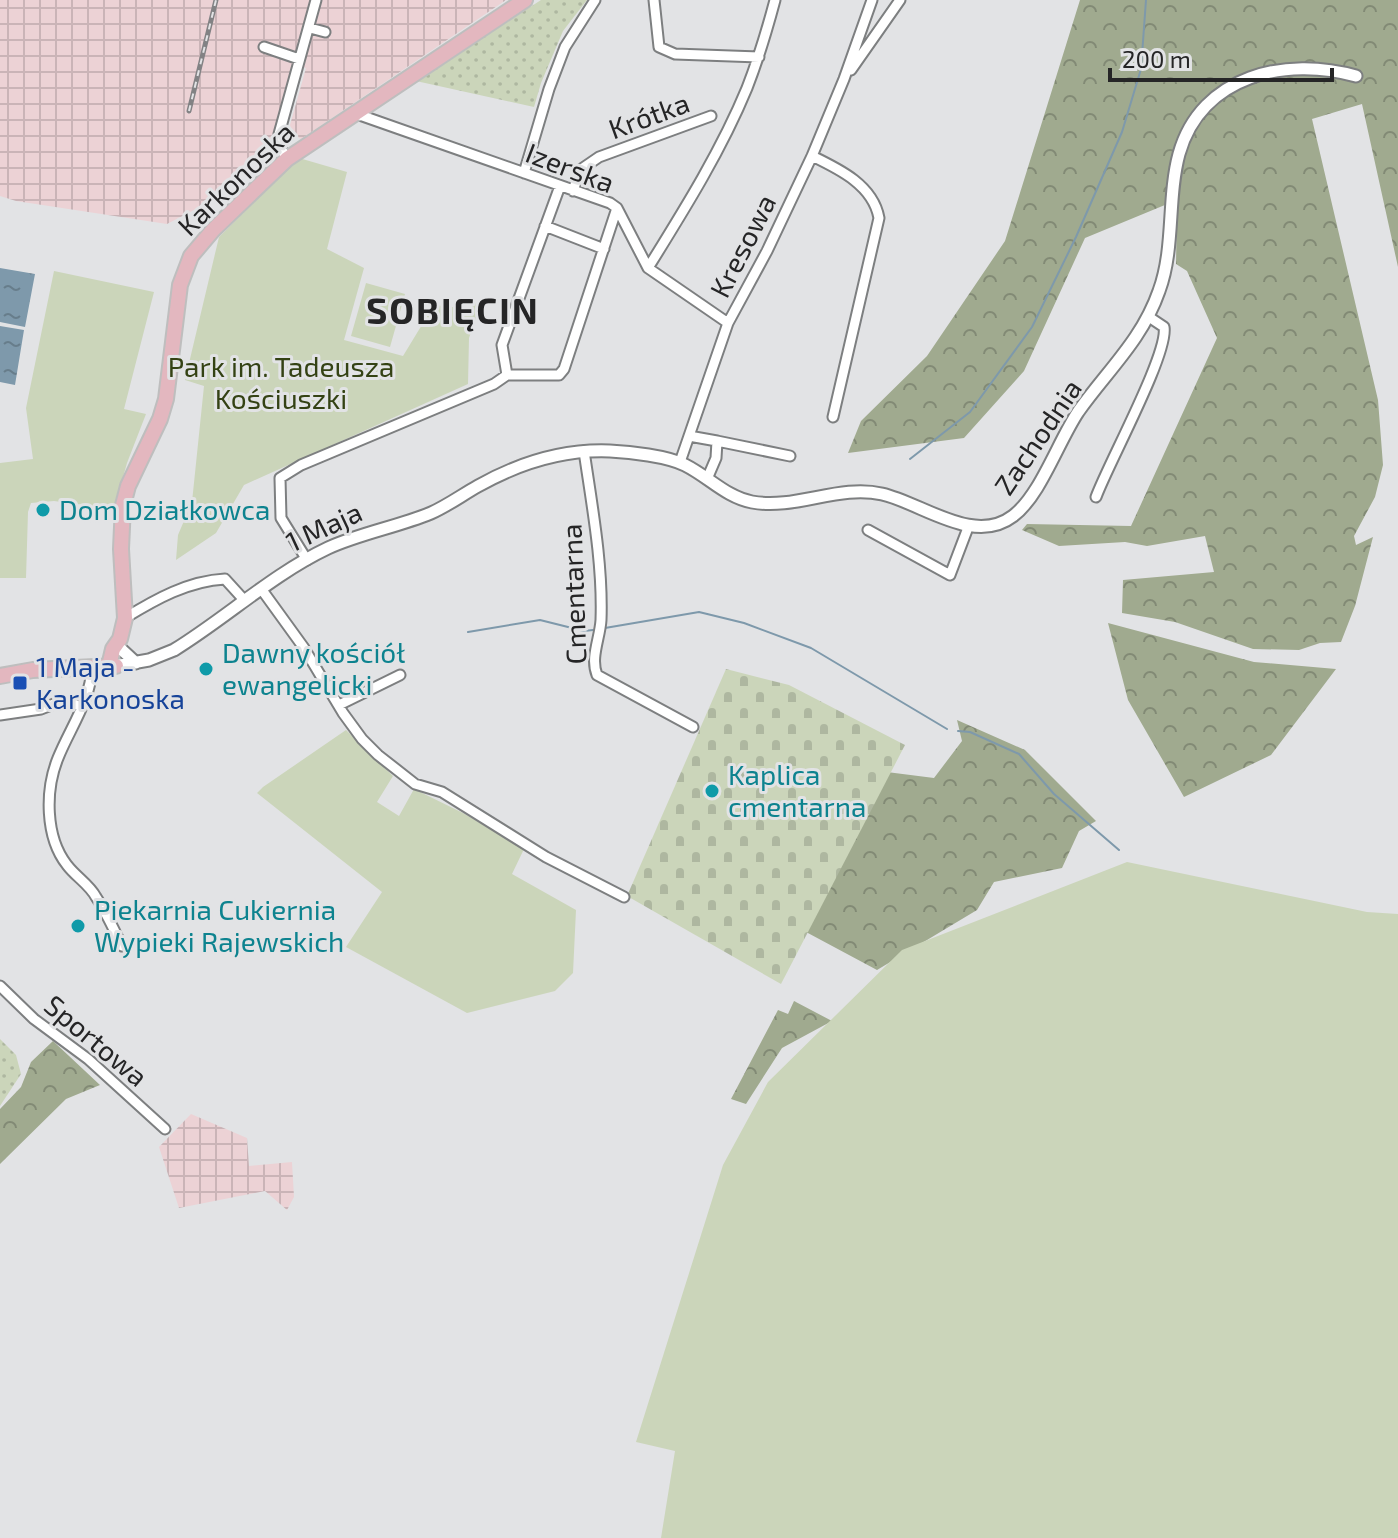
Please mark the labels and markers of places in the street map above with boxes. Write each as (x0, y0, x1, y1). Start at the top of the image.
place label: Dom Działkowca (59, 492, 270, 526)
marker: Dom Działkowca (34, 501, 52, 519)
place label: Dawny kościół ewangelicki (222, 635, 405, 701)
place label: 1 Maja - Karkonoska (36, 649, 185, 715)
marker: Dawny kościół ewangelicki (197, 660, 215, 678)
marker: 1 Maja - Karkonoska (11, 674, 29, 692)
place label: Kaplica cmentarna (728, 757, 866, 823)
marker: Kaplica cmentarna (703, 782, 721, 800)
place label: Piekarnia Cukiernia Wypieki Rajewskich (94, 892, 344, 958)
marker: Piekarnia Cukiernia Wypieki Rajewskich (69, 917, 87, 935)

